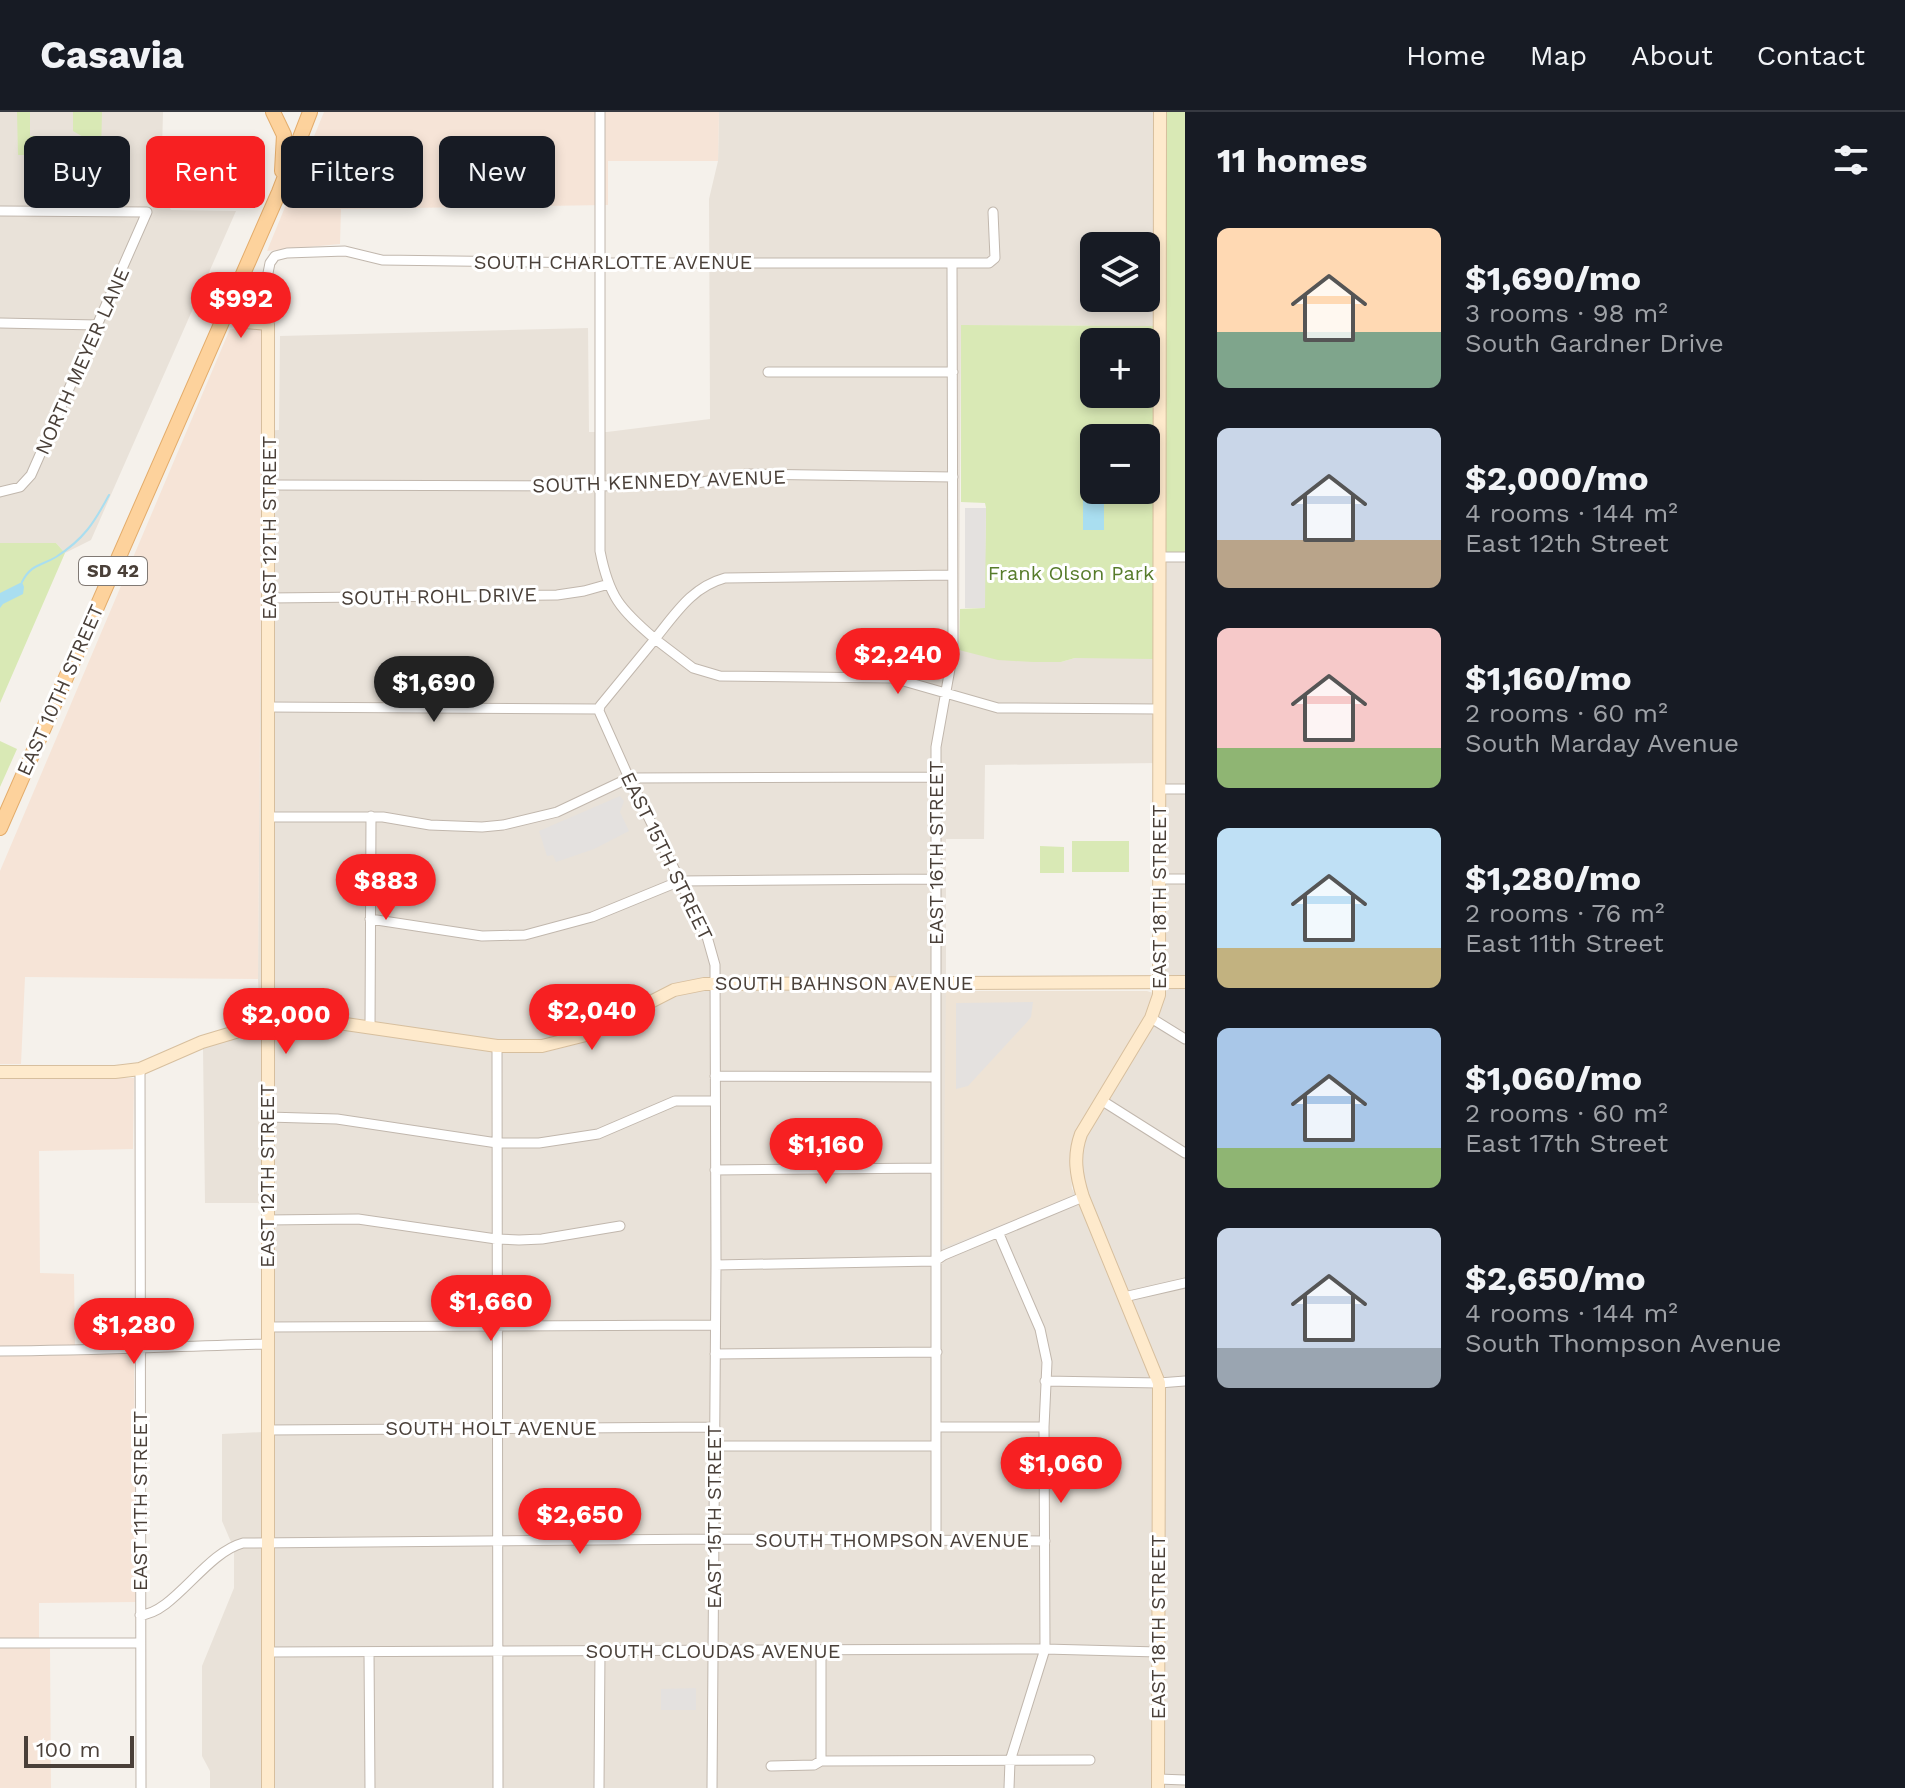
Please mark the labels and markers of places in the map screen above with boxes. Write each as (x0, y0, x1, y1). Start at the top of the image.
pin: $992 (194, 272, 288, 340)
pin: $2,240 (833, 628, 963, 696)
pin: $1,690 (369, 656, 499, 724)
pin: $883 (339, 854, 433, 922)
pin: $2,040 (527, 984, 657, 1052)
pin: $2,000 (221, 988, 351, 1056)
pin: $1,160 (761, 1118, 891, 1186)
pin: $1,660 (426, 1275, 556, 1343)
pin: $1,280 (69, 1298, 199, 1366)
pin: $1,060 (996, 1437, 1126, 1505)
pin: $2,650 (515, 1488, 645, 1556)

